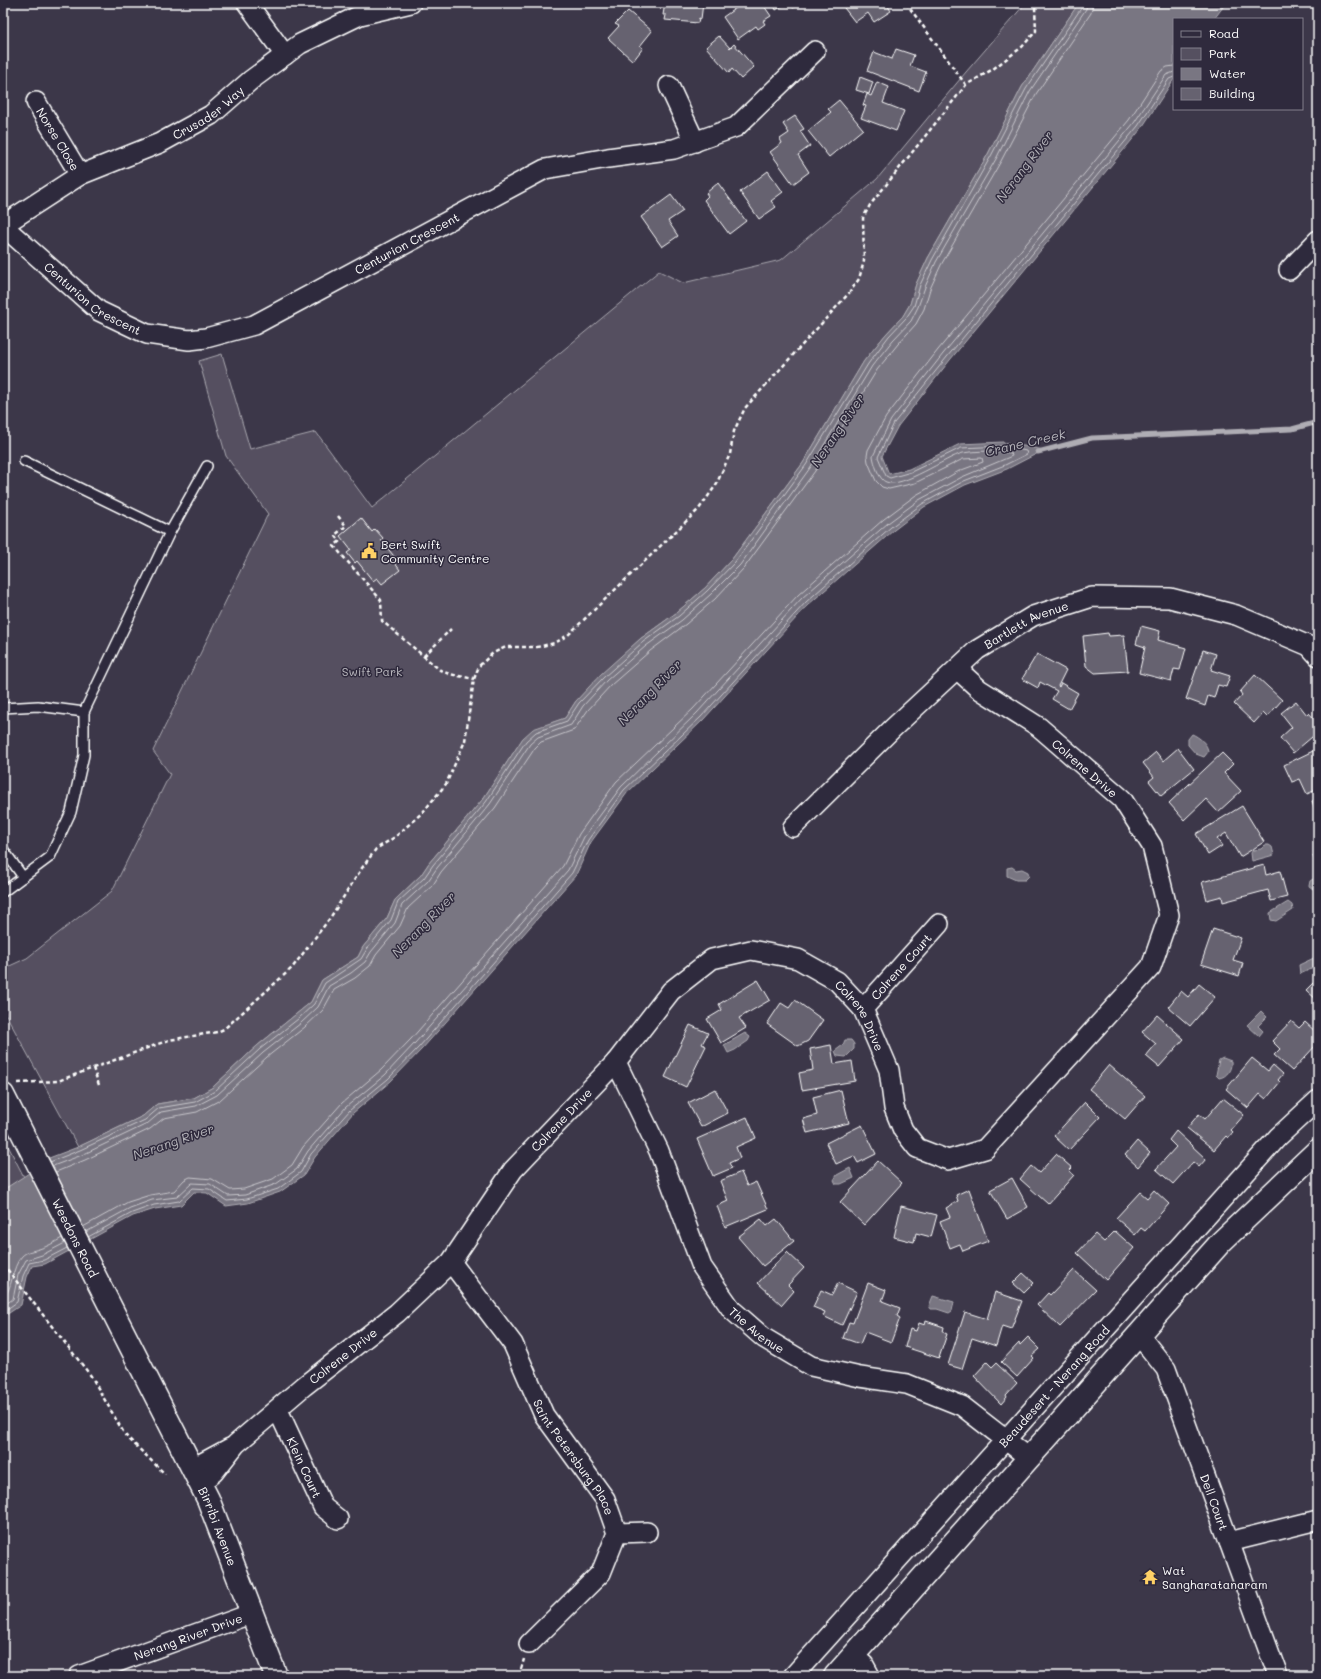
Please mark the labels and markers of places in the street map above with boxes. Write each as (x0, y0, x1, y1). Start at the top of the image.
place label: Bert Swift Community Centre (381, 536, 489, 566)
public building icon: Bert Swift Community Centre (360, 542, 378, 560)
place label: Wat Sangharatanaram (1162, 1562, 1268, 1592)
temple icon: Wat Sangharatanaram (1141, 1568, 1159, 1586)

